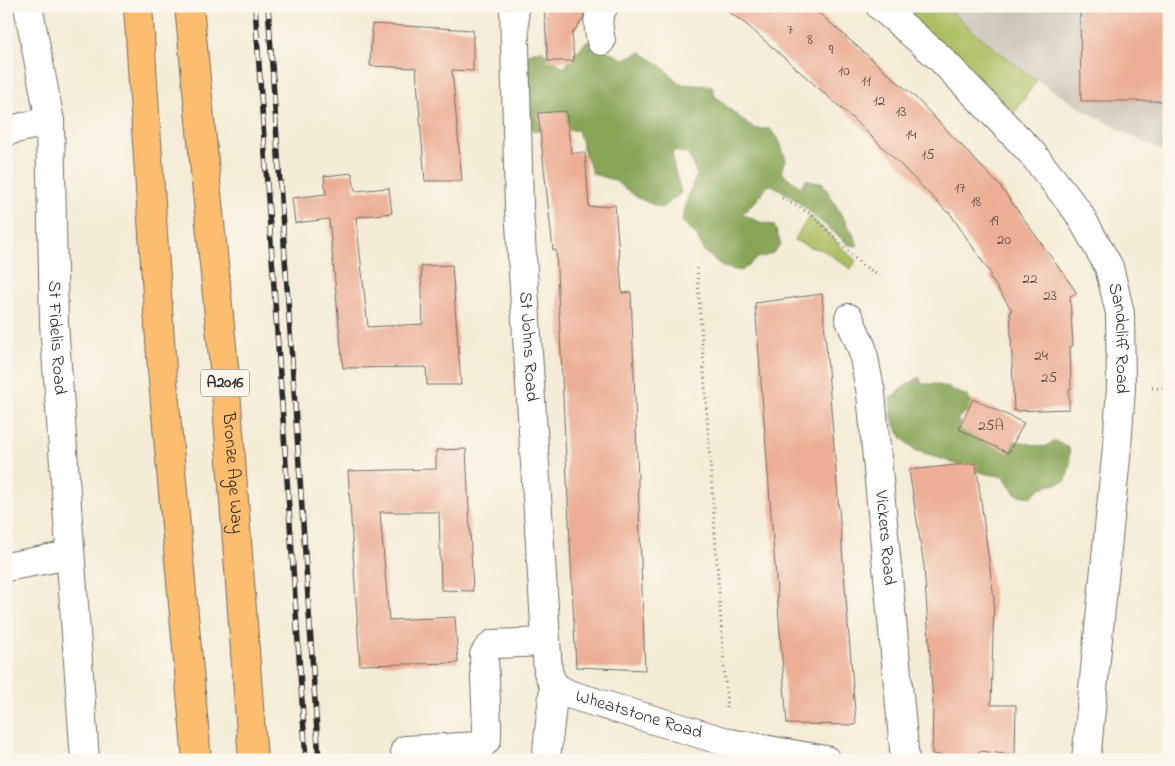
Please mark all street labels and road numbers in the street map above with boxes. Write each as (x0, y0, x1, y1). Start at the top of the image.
street label: St Fidelis Road (40, 280, 72, 396)
street label: Sandcliff Road (1100, 280, 1134, 395)
street label: St Johns Road (511, 291, 544, 402)
road number: A2016 (201, 369, 249, 396)
street label: Bronze Age Way (214, 410, 249, 535)
street label: Vickers Road (867, 488, 902, 586)
street label: Wheatstone Road (572, 684, 705, 747)

